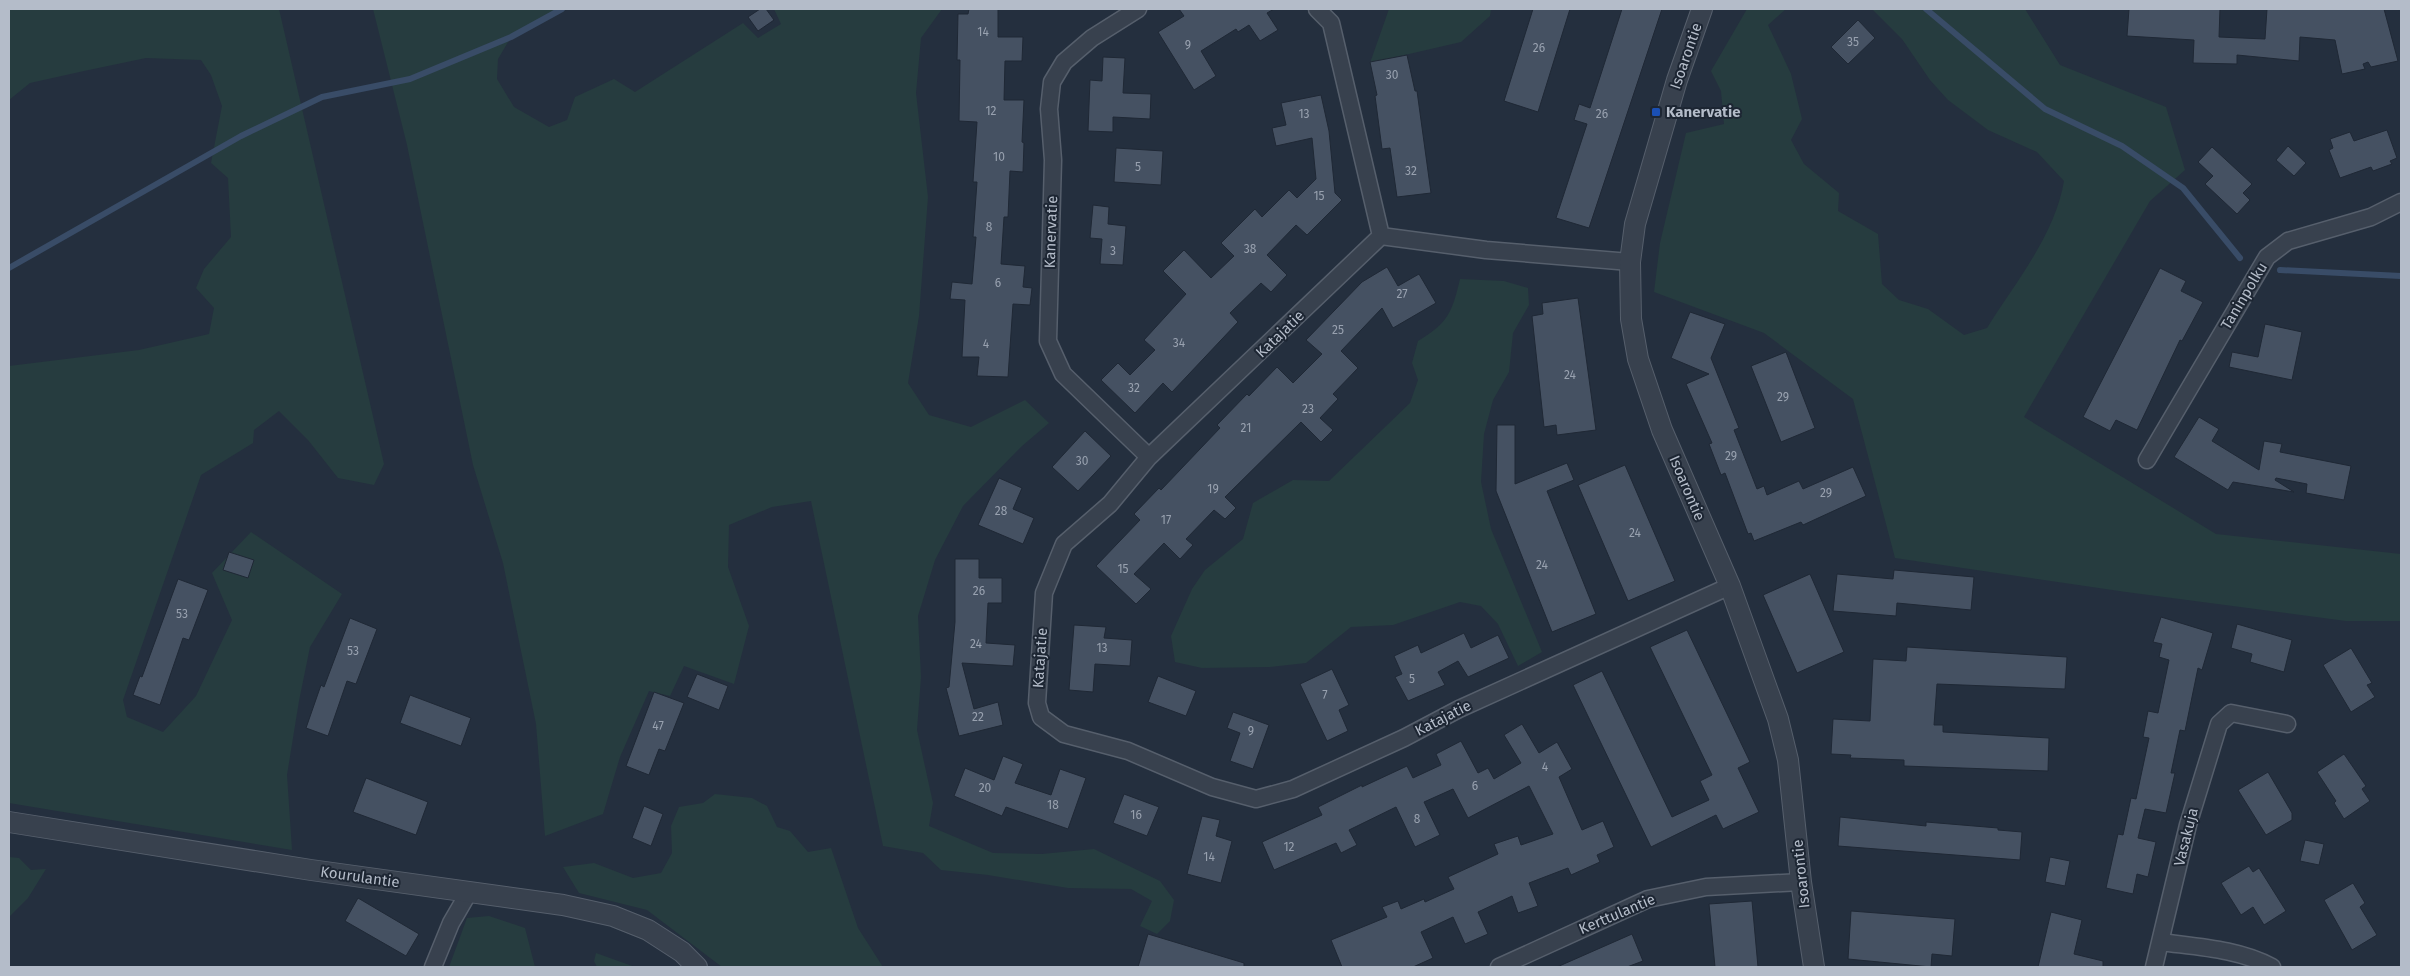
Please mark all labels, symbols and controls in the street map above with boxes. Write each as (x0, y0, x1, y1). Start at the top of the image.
street label: Isoarontie (1666, 20, 1706, 92)
house number: 14 (977, 25, 989, 39)
house number: 35 (1847, 35, 1859, 49)
house number: 9 (1185, 38, 1191, 52)
house number: 26 (1533, 41, 1545, 55)
house number: 30 (1386, 68, 1399, 82)
place label: Kanervatie (1666, 103, 1740, 121)
house number: 12 (985, 104, 997, 118)
marker: Kanervatie (1650, 106, 1662, 118)
house number: 13 (1298, 107, 1310, 121)
house number: 26 (1596, 107, 1608, 121)
house number: 10 (993, 150, 1005, 164)
house number: 5 (1135, 160, 1141, 174)
house number: 32 (1405, 164, 1417, 178)
house number: 15 (1313, 189, 1325, 203)
street label: Kanervatie (1041, 195, 1061, 269)
house number: 8 (986, 220, 993, 234)
house number: 38 (1244, 242, 1257, 256)
house number: 3 (1110, 244, 1116, 258)
street label: Taninpolku (2217, 259, 2271, 333)
house number: 6 (995, 276, 1001, 290)
house number: 27 (1396, 287, 1408, 301)
street label: Katajatie (1252, 307, 1308, 361)
house number: 25 (1332, 323, 1344, 337)
house number: 34 (1173, 336, 1186, 350)
house number: 4 (983, 337, 990, 351)
house number: 24 (1564, 368, 1577, 382)
house number: 32 (1128, 381, 1140, 395)
house number: 29 (1777, 390, 1789, 404)
house number: 23 (1302, 402, 1314, 416)
house number: 21 (1241, 421, 1251, 435)
house number: 29 (1725, 449, 1737, 463)
street label: Isoarontie (1665, 453, 1709, 523)
house number: 30 (1076, 454, 1089, 468)
house number: 19 (1207, 482, 1219, 496)
house number: 29 (1820, 486, 1832, 500)
house number: 28 (995, 504, 1008, 518)
house number: 17 (1161, 513, 1171, 527)
house number: 24 (1629, 526, 1642, 540)
house number: 24 (1536, 558, 1549, 572)
house number: 15 (1117, 562, 1129, 576)
house number: 26 (973, 584, 985, 598)
house number: 53 (176, 607, 188, 621)
street label: Katajatie (1029, 627, 1051, 689)
house number: 24 (970, 637, 983, 651)
house number: 13 (1096, 641, 1108, 655)
house number: 53 (347, 644, 359, 658)
house number: 5 (1409, 672, 1415, 686)
house number: 7 (1322, 688, 1328, 702)
street label: Katajatie (1412, 696, 1474, 740)
house number: 22 (972, 710, 984, 724)
house number: 47 (652, 719, 664, 733)
house number: 9 (1248, 724, 1254, 738)
house number: 4 (1542, 760, 1549, 774)
house number: 6 (1472, 779, 1478, 793)
house number: 20 (979, 781, 992, 795)
house number: 18 (1047, 798, 1059, 812)
street label: Vasakuja (2170, 806, 2202, 868)
house number: 16 (1130, 808, 1142, 822)
house number: 8 (1414, 812, 1421, 826)
street label: Isoarontie (1788, 839, 1814, 909)
house number: 12 (1283, 840, 1295, 854)
house number: 14 (1203, 850, 1215, 864)
street label: Kourulantie (319, 863, 401, 891)
street label: Kerttulantie (1576, 890, 1658, 938)

